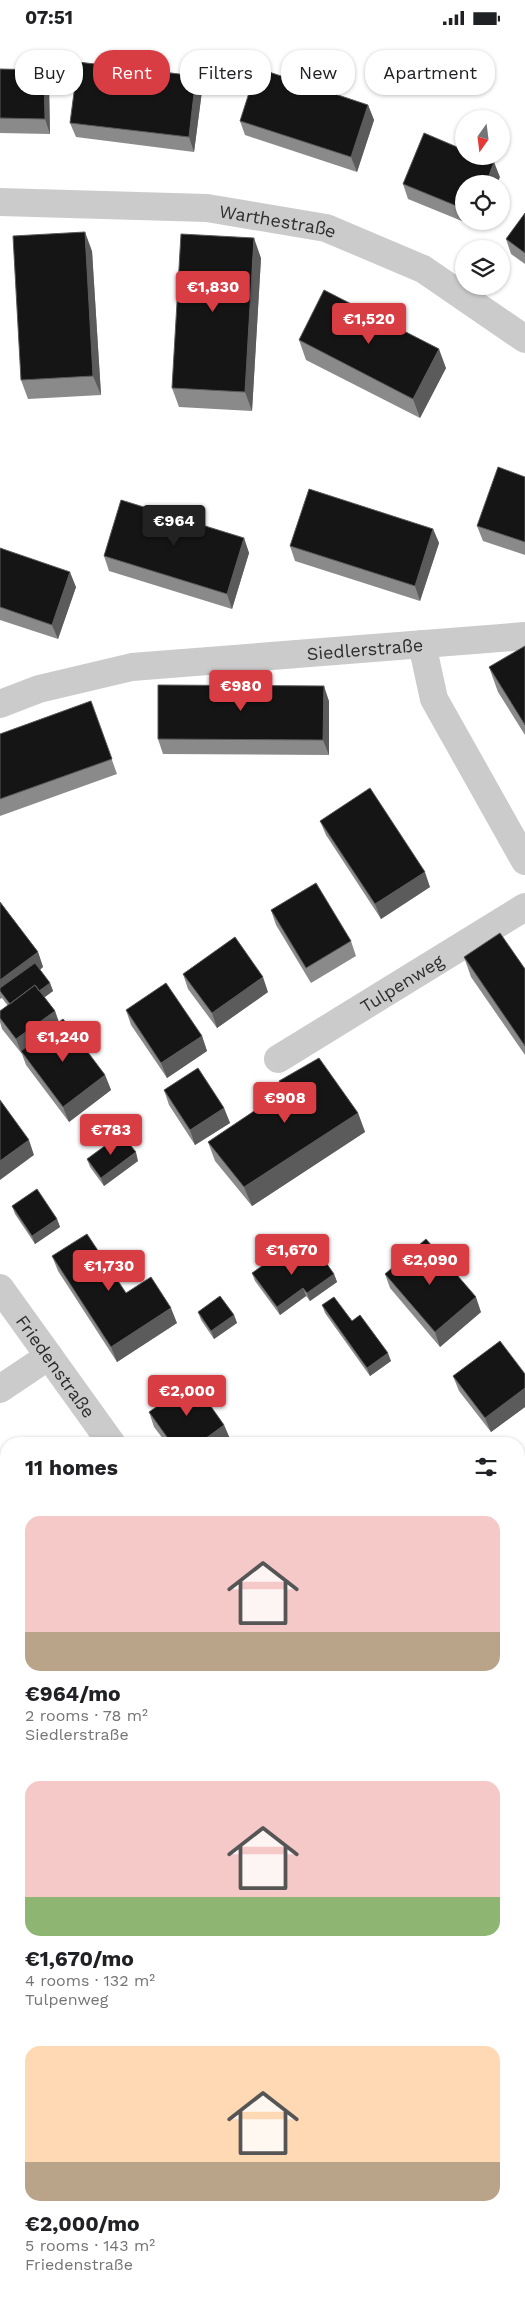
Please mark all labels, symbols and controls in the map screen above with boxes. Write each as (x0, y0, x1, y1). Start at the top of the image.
text: 07:51 (25, 6, 73, 29)
chip: Buy (15, 50, 83, 95)
chip: Rent (93, 50, 170, 95)
chip: Filters (180, 50, 271, 95)
chip: New (281, 50, 355, 95)
chip: Apartment (365, 50, 495, 95)
north arrow (455, 110, 510, 165)
map controls (455, 110, 510, 295)
button: locate (455, 175, 510, 230)
street label: Warthestraße (218, 200, 340, 242)
button: layers (455, 240, 510, 295)
pin: €1,830 (172, 271, 254, 313)
text: €1,830 (187, 277, 239, 296)
pin: €1,520 (328, 303, 410, 345)
text: €1,520 (343, 309, 395, 328)
pin: €964 (144, 505, 204, 547)
text: €964 (153, 511, 195, 530)
street label: Siedlerstraße (306, 634, 424, 664)
pin: €980 (211, 669, 271, 712)
text: €980 (220, 676, 262, 695)
street label: Tulpenweg (356, 949, 447, 1017)
pin: €1,240 (22, 1021, 104, 1063)
text: €1,240 (37, 1027, 89, 1046)
pin: €908 (255, 1081, 315, 1124)
text: €908 (264, 1088, 306, 1107)
pin: €783 (81, 1113, 141, 1156)
text: €783 (91, 1120, 131, 1139)
pin: €1,670 (251, 1233, 333, 1276)
text: €1,670 (266, 1240, 318, 1259)
pin: €2,090 (389, 1243, 471, 1286)
pin: €1,730 (68, 1249, 150, 1292)
text: €2,090 (402, 1250, 458, 1269)
text: €1,730 (84, 1256, 134, 1275)
street label: Friedenstraße (12, 1311, 100, 1421)
pin: €2,000 (146, 1375, 228, 1417)
text: €2,000 (159, 1381, 215, 1400)
icon: filters (472, 1453, 500, 1481)
text: 11 homes (25, 1455, 118, 1480)
icon: home (218, 1548, 308, 1638)
text: €964/mo (25, 1681, 121, 1706)
text: 2 rooms · 78 m² (25, 1706, 148, 1725)
text: Siedlerstraße (25, 1725, 129, 1744)
icon: home (218, 1813, 308, 1903)
text: €1,670/mo (25, 1946, 134, 1971)
text: 4 rooms · 132 m² (25, 1971, 155, 1990)
text: Tulpenweg (25, 1990, 108, 2009)
icon: home (218, 2078, 308, 2168)
text: €2,000/mo (25, 2211, 140, 2236)
text: 5 rooms · 143 m² (25, 2236, 155, 2255)
text: Friedenstraße (25, 2255, 133, 2274)

